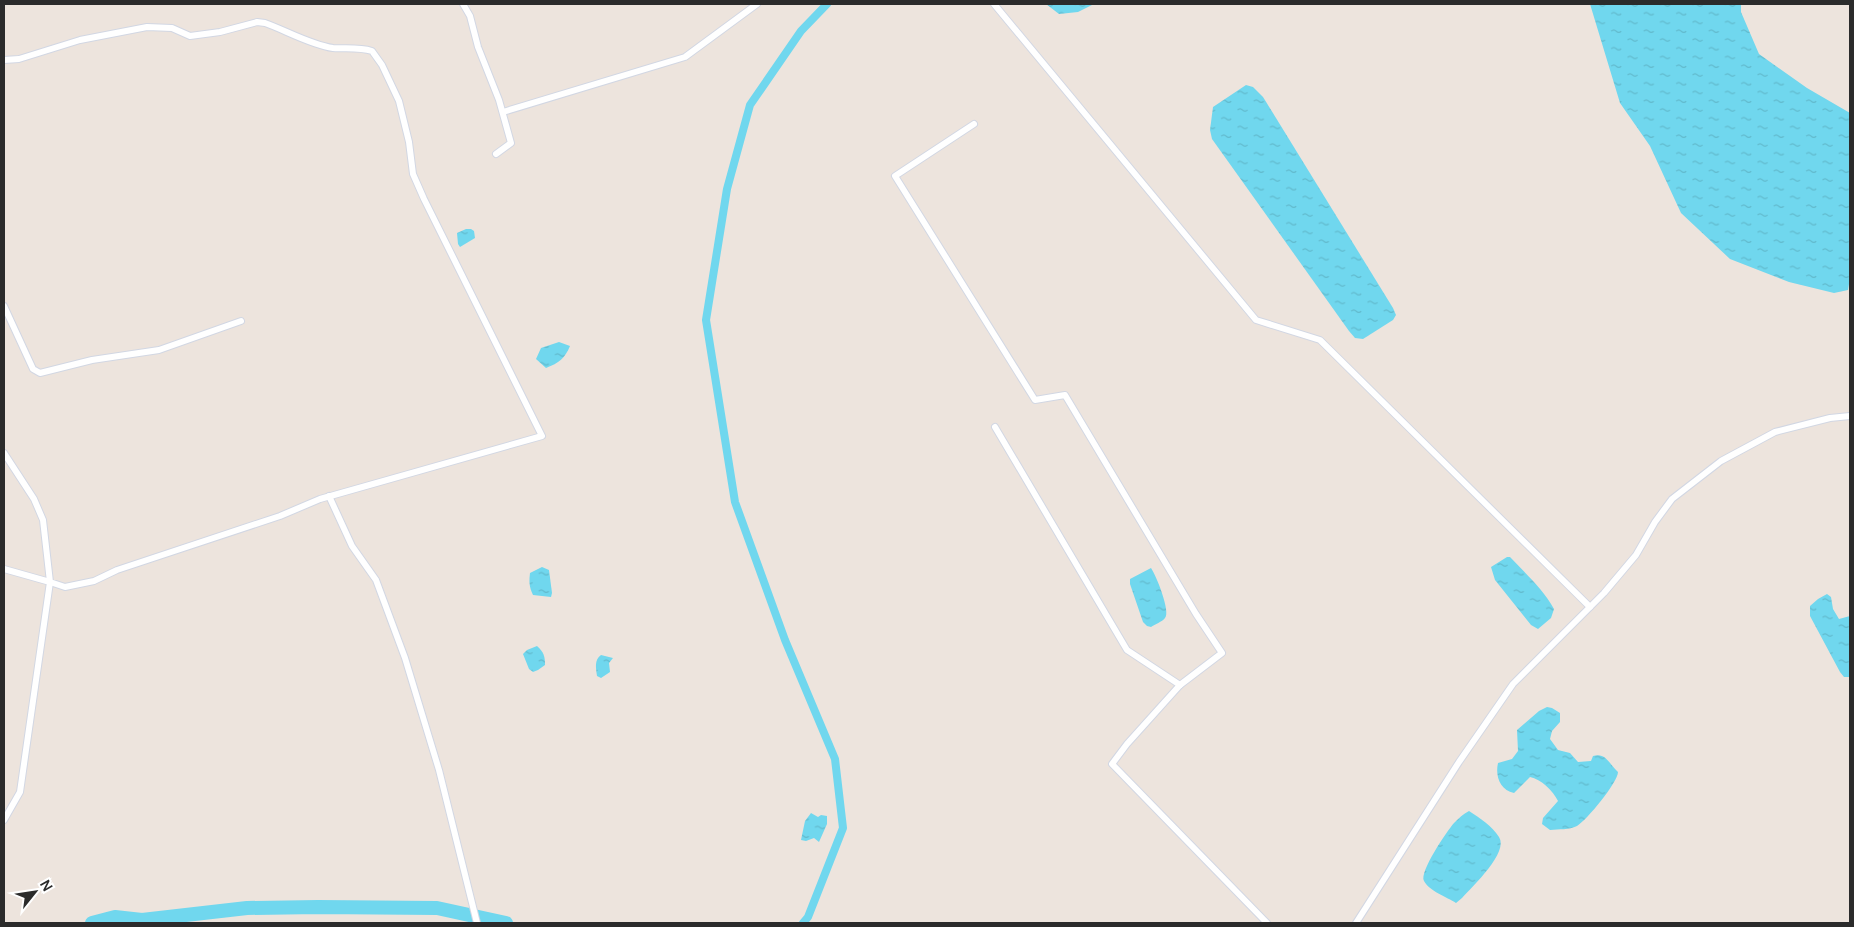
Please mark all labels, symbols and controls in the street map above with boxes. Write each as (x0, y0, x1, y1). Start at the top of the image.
north arrow (10, 867, 60, 917)
text: N (36, 876, 57, 894)

